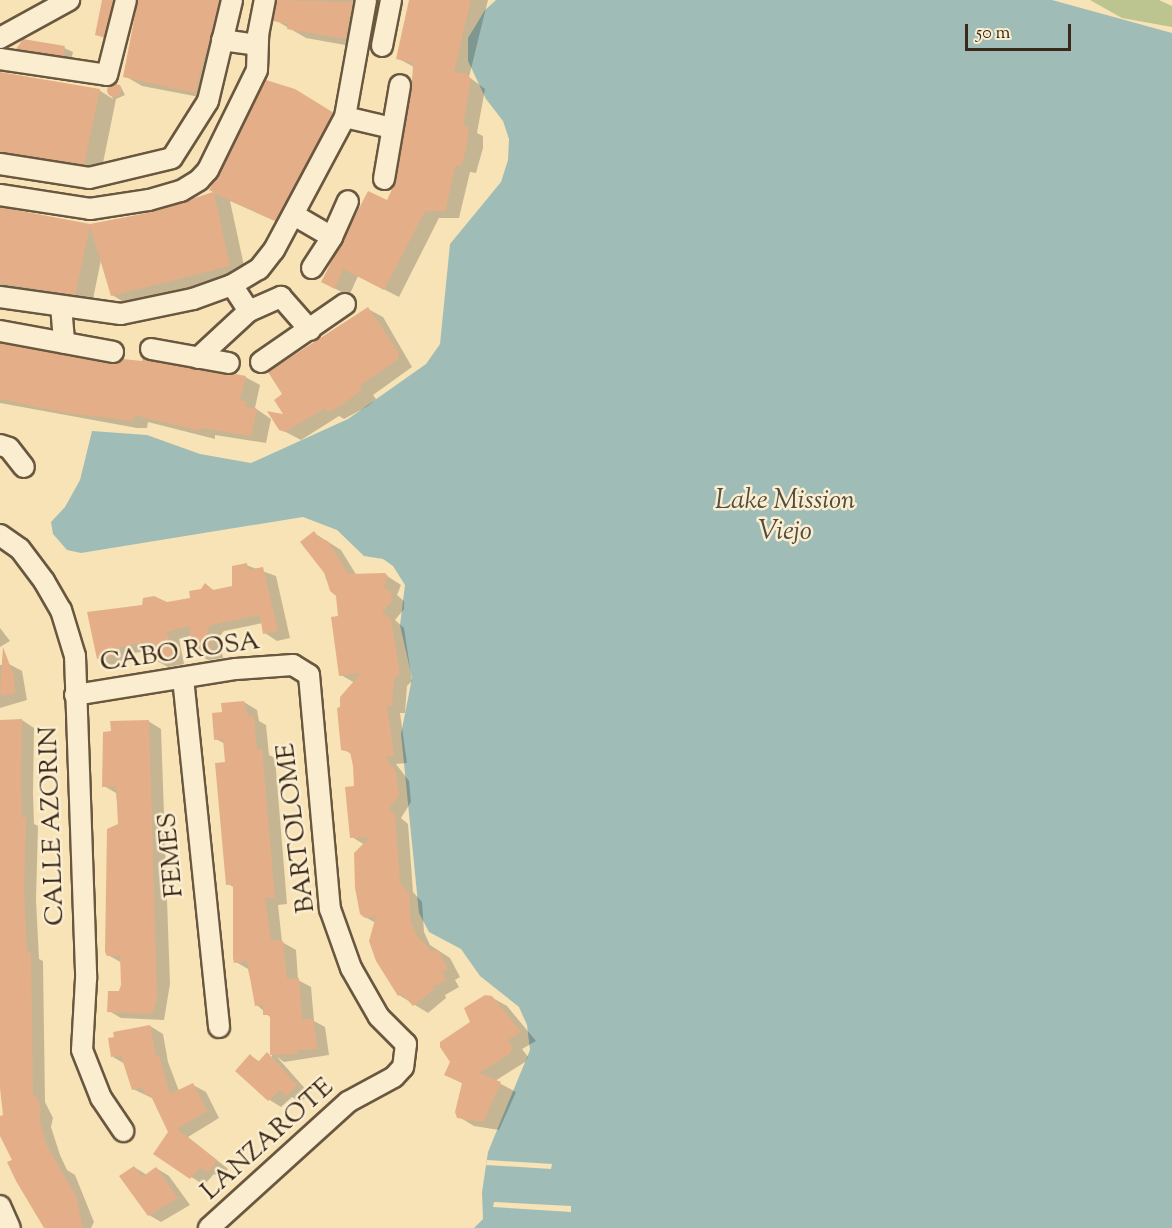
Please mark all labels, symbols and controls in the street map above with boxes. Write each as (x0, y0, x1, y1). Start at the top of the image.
scale bar (968, 12, 1074, 50)
text: 50 m (976, 21, 1010, 47)
water label: Lake Mission Viejo (715, 485, 855, 548)
street label: CABO ROSA (98, 626, 262, 680)
street label: CALLE AZORIN (34, 726, 72, 926)
street label: BARTOLOME (271, 741, 323, 915)
street label: FEMES (153, 811, 191, 899)
street label: LANZAROTE (195, 1072, 341, 1208)

